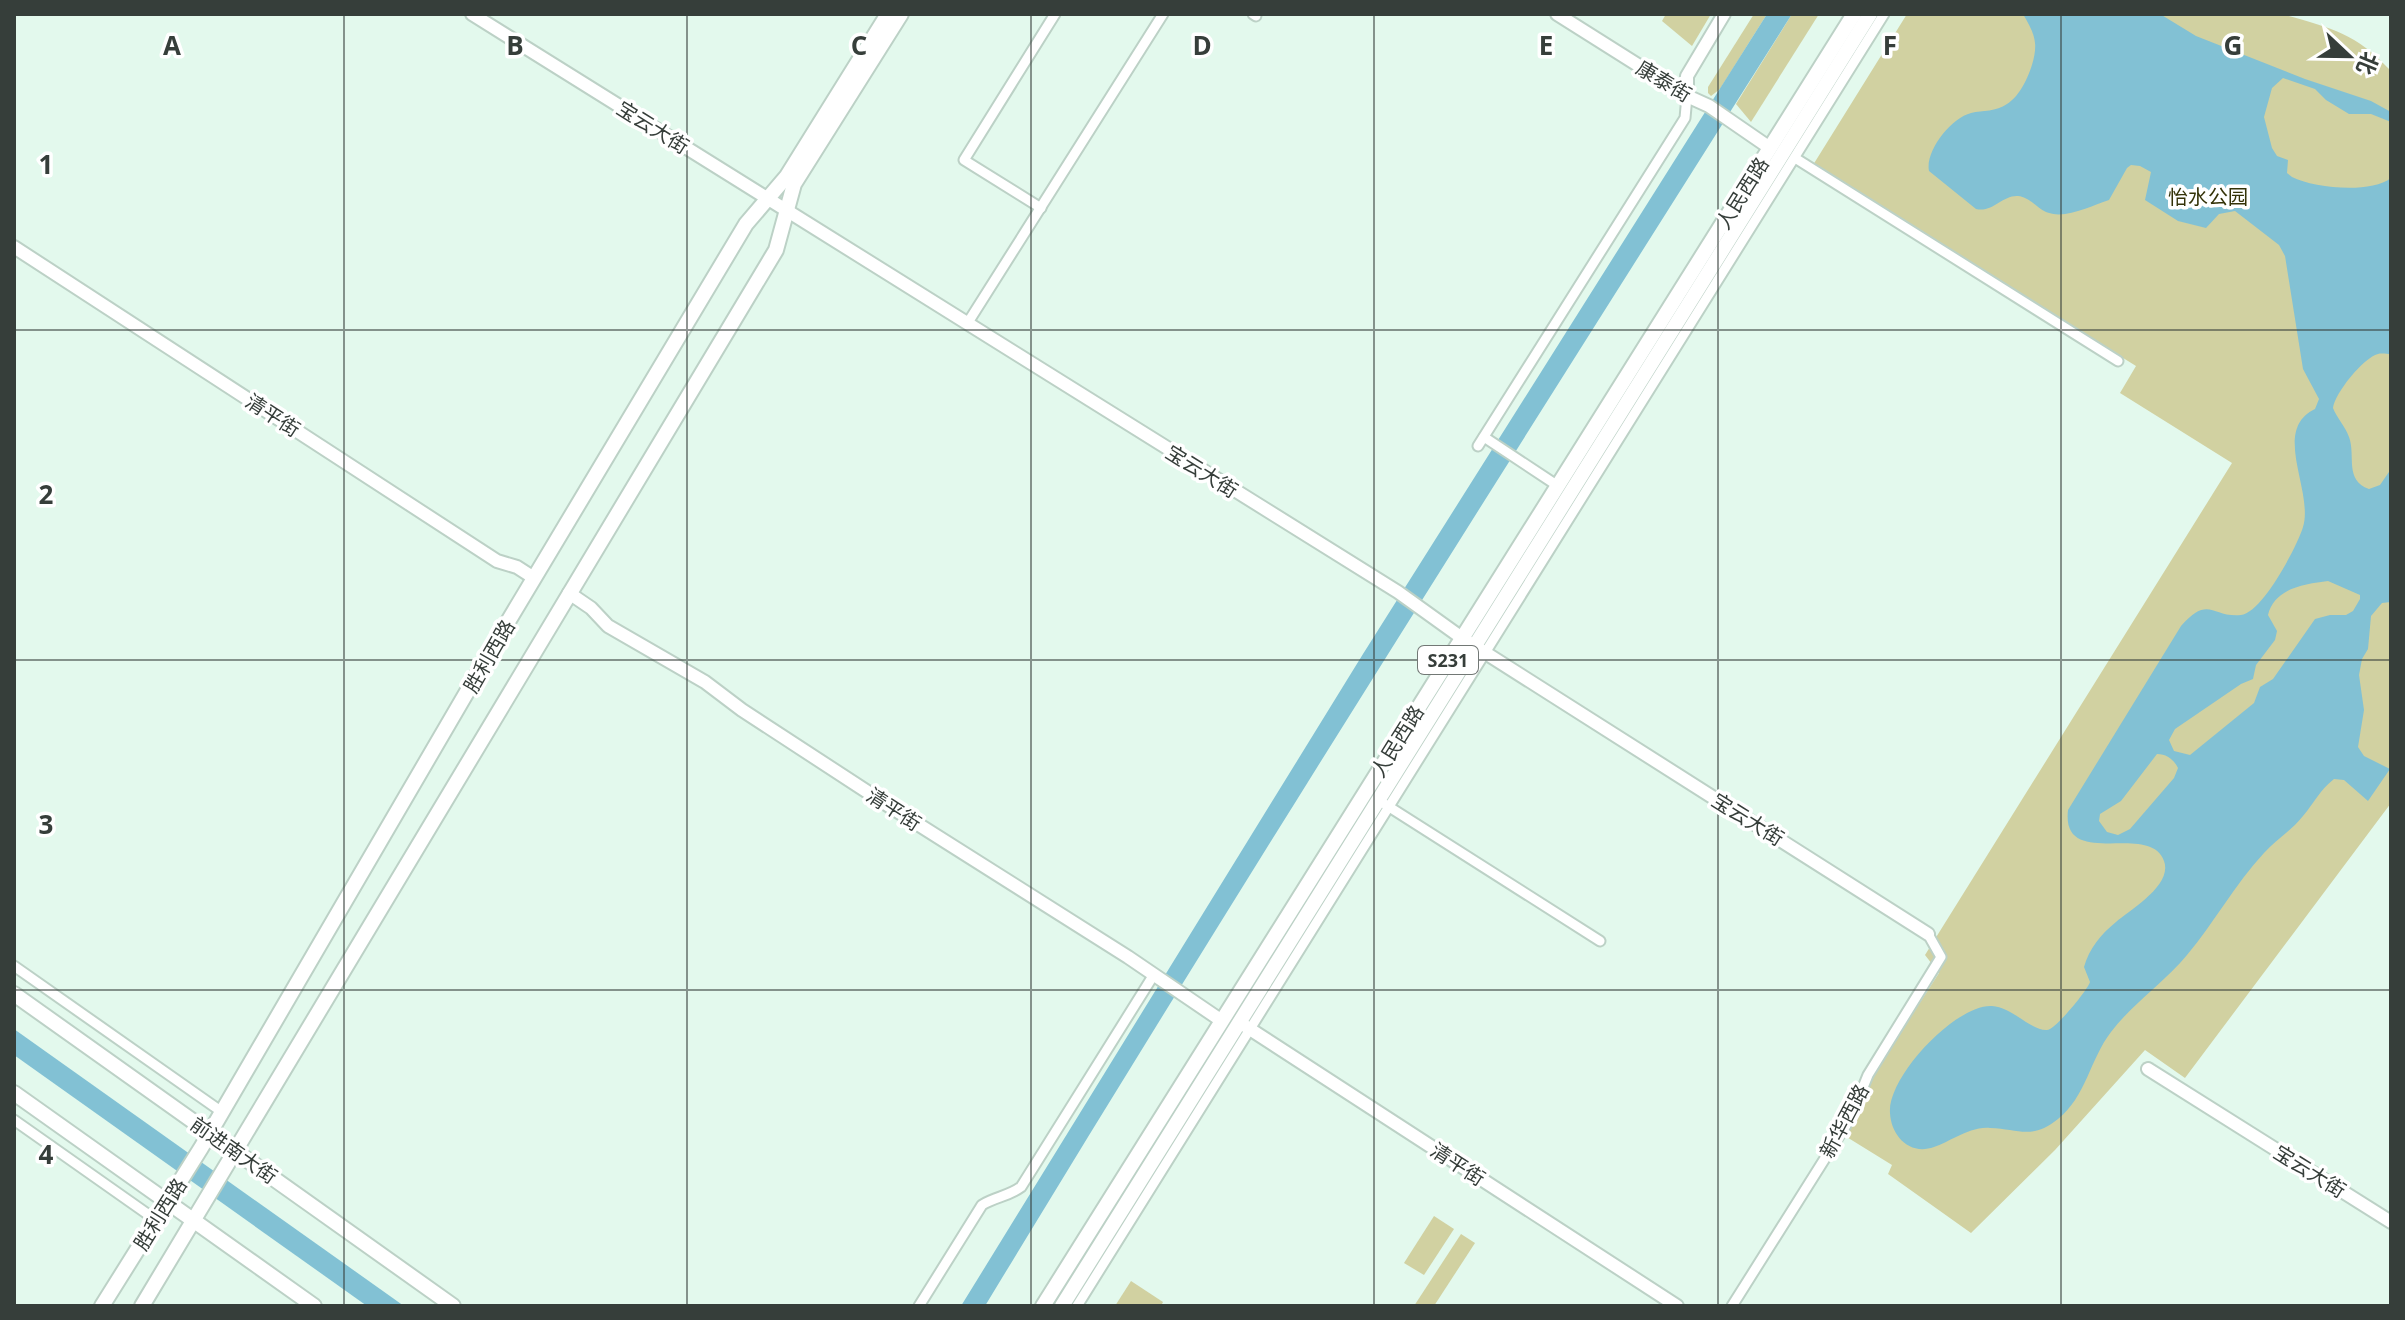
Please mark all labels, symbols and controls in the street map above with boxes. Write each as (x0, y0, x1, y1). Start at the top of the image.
north arrow (2309, 16, 2389, 96)
text: A (163, 27, 181, 63)
text: B (506, 27, 524, 63)
text: C (851, 27, 867, 63)
text: D (1192, 27, 1212, 63)
text: E (1539, 27, 1553, 63)
text: F (1883, 27, 1897, 63)
text: G (2224, 27, 2242, 63)
text: 北 (2350, 48, 2387, 80)
street label: 康泰街 (1631, 54, 1697, 108)
street label: 宝云大街 (612, 94, 694, 160)
text: 1 (39, 146, 53, 182)
street label: 人民西路 (1709, 152, 1775, 234)
park label: 怡水公园 (2168, 183, 2248, 210)
street label: 清平街 (240, 387, 306, 443)
street label: 宝云大街 (1161, 438, 1243, 504)
text: 2 (39, 476, 54, 512)
street label: 胜利西路 (457, 615, 521, 697)
road number: S231 (1418, 646, 1478, 674)
street label: 人民西路 (1364, 700, 1430, 782)
street label: 清平街 (861, 781, 927, 837)
street label: 宝云大街 (1707, 786, 1789, 852)
text: 3 (39, 806, 53, 842)
street label: 新华西路 (1813, 1079, 1875, 1163)
street label: 前进南大街 (185, 1110, 283, 1190)
text: 4 (39, 1136, 54, 1172)
street label: 清平街 (1425, 1136, 1491, 1192)
street label: 宝云大街 (2269, 1138, 2351, 1204)
street label: 胜利西路 (127, 1173, 193, 1255)

